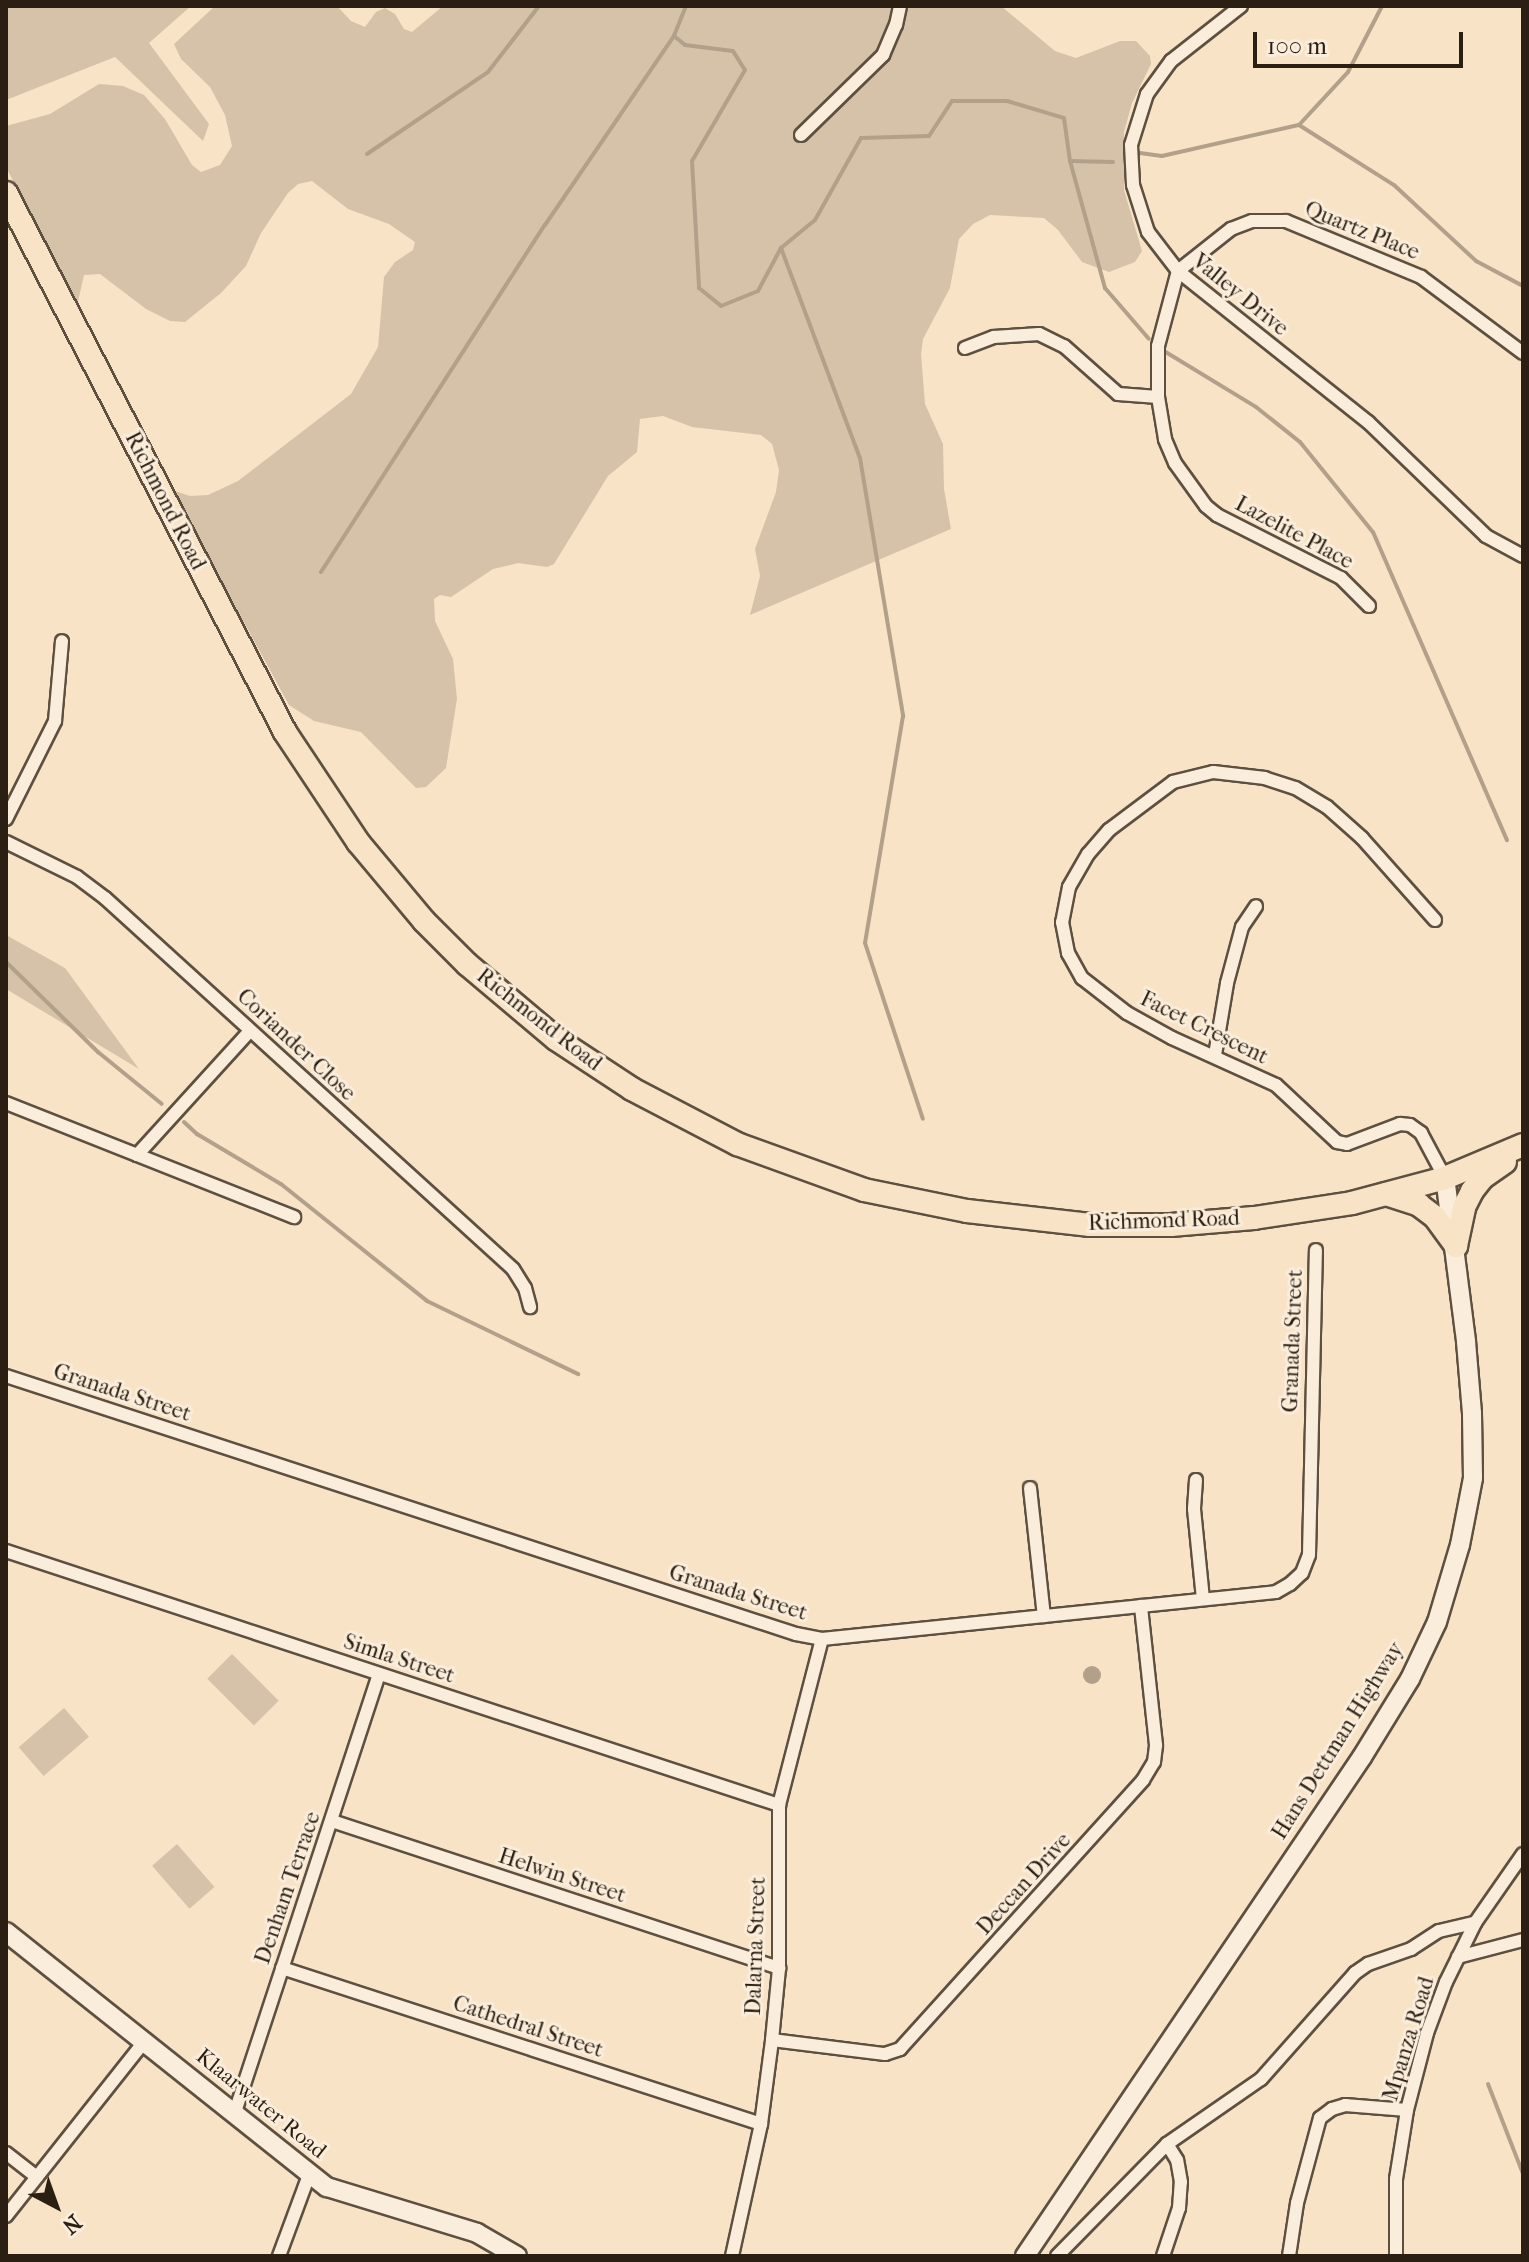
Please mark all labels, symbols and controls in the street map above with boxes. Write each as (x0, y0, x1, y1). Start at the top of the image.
scale bar (1257, 16, 1467, 66)
text: 100 m (1267, 32, 1327, 60)
street label: Quartz Place (1301, 196, 1423, 266)
street label: Valley Drive (1187, 248, 1293, 342)
street label: Richmond Road (119, 427, 211, 575)
street label: Lazelite Place (1230, 491, 1358, 575)
street label: Richmond Road (471, 963, 607, 1077)
street label: Coriander Close (231, 983, 361, 1107)
street label: Facet Crescent (1136, 986, 1272, 1070)
street label: Richmond Road (1088, 1205, 1240, 1237)
street label: Granada Street (1277, 1269, 1309, 1413)
street label: Granada Street (50, 1358, 194, 1428)
street label: Granada Street (666, 1559, 810, 1627)
street label: Simla Street (340, 1629, 458, 1689)
street label: Hans Dettman Highway (1266, 1637, 1410, 1845)
street label: Denham Terrace (250, 1808, 326, 1968)
street label: Deccan Drive (971, 1827, 1077, 1941)
street label: Helwin Street (495, 1843, 629, 1909)
street label: Dalarna Street (740, 1876, 772, 2016)
street label: Mpanza Road (1378, 1974, 1440, 2104)
street label: Cathedral Street (450, 1990, 606, 2064)
street label: Klaarwater Road (191, 2043, 331, 2165)
north arrow (16, 2166, 96, 2246)
text: N (57, 2209, 87, 2239)

